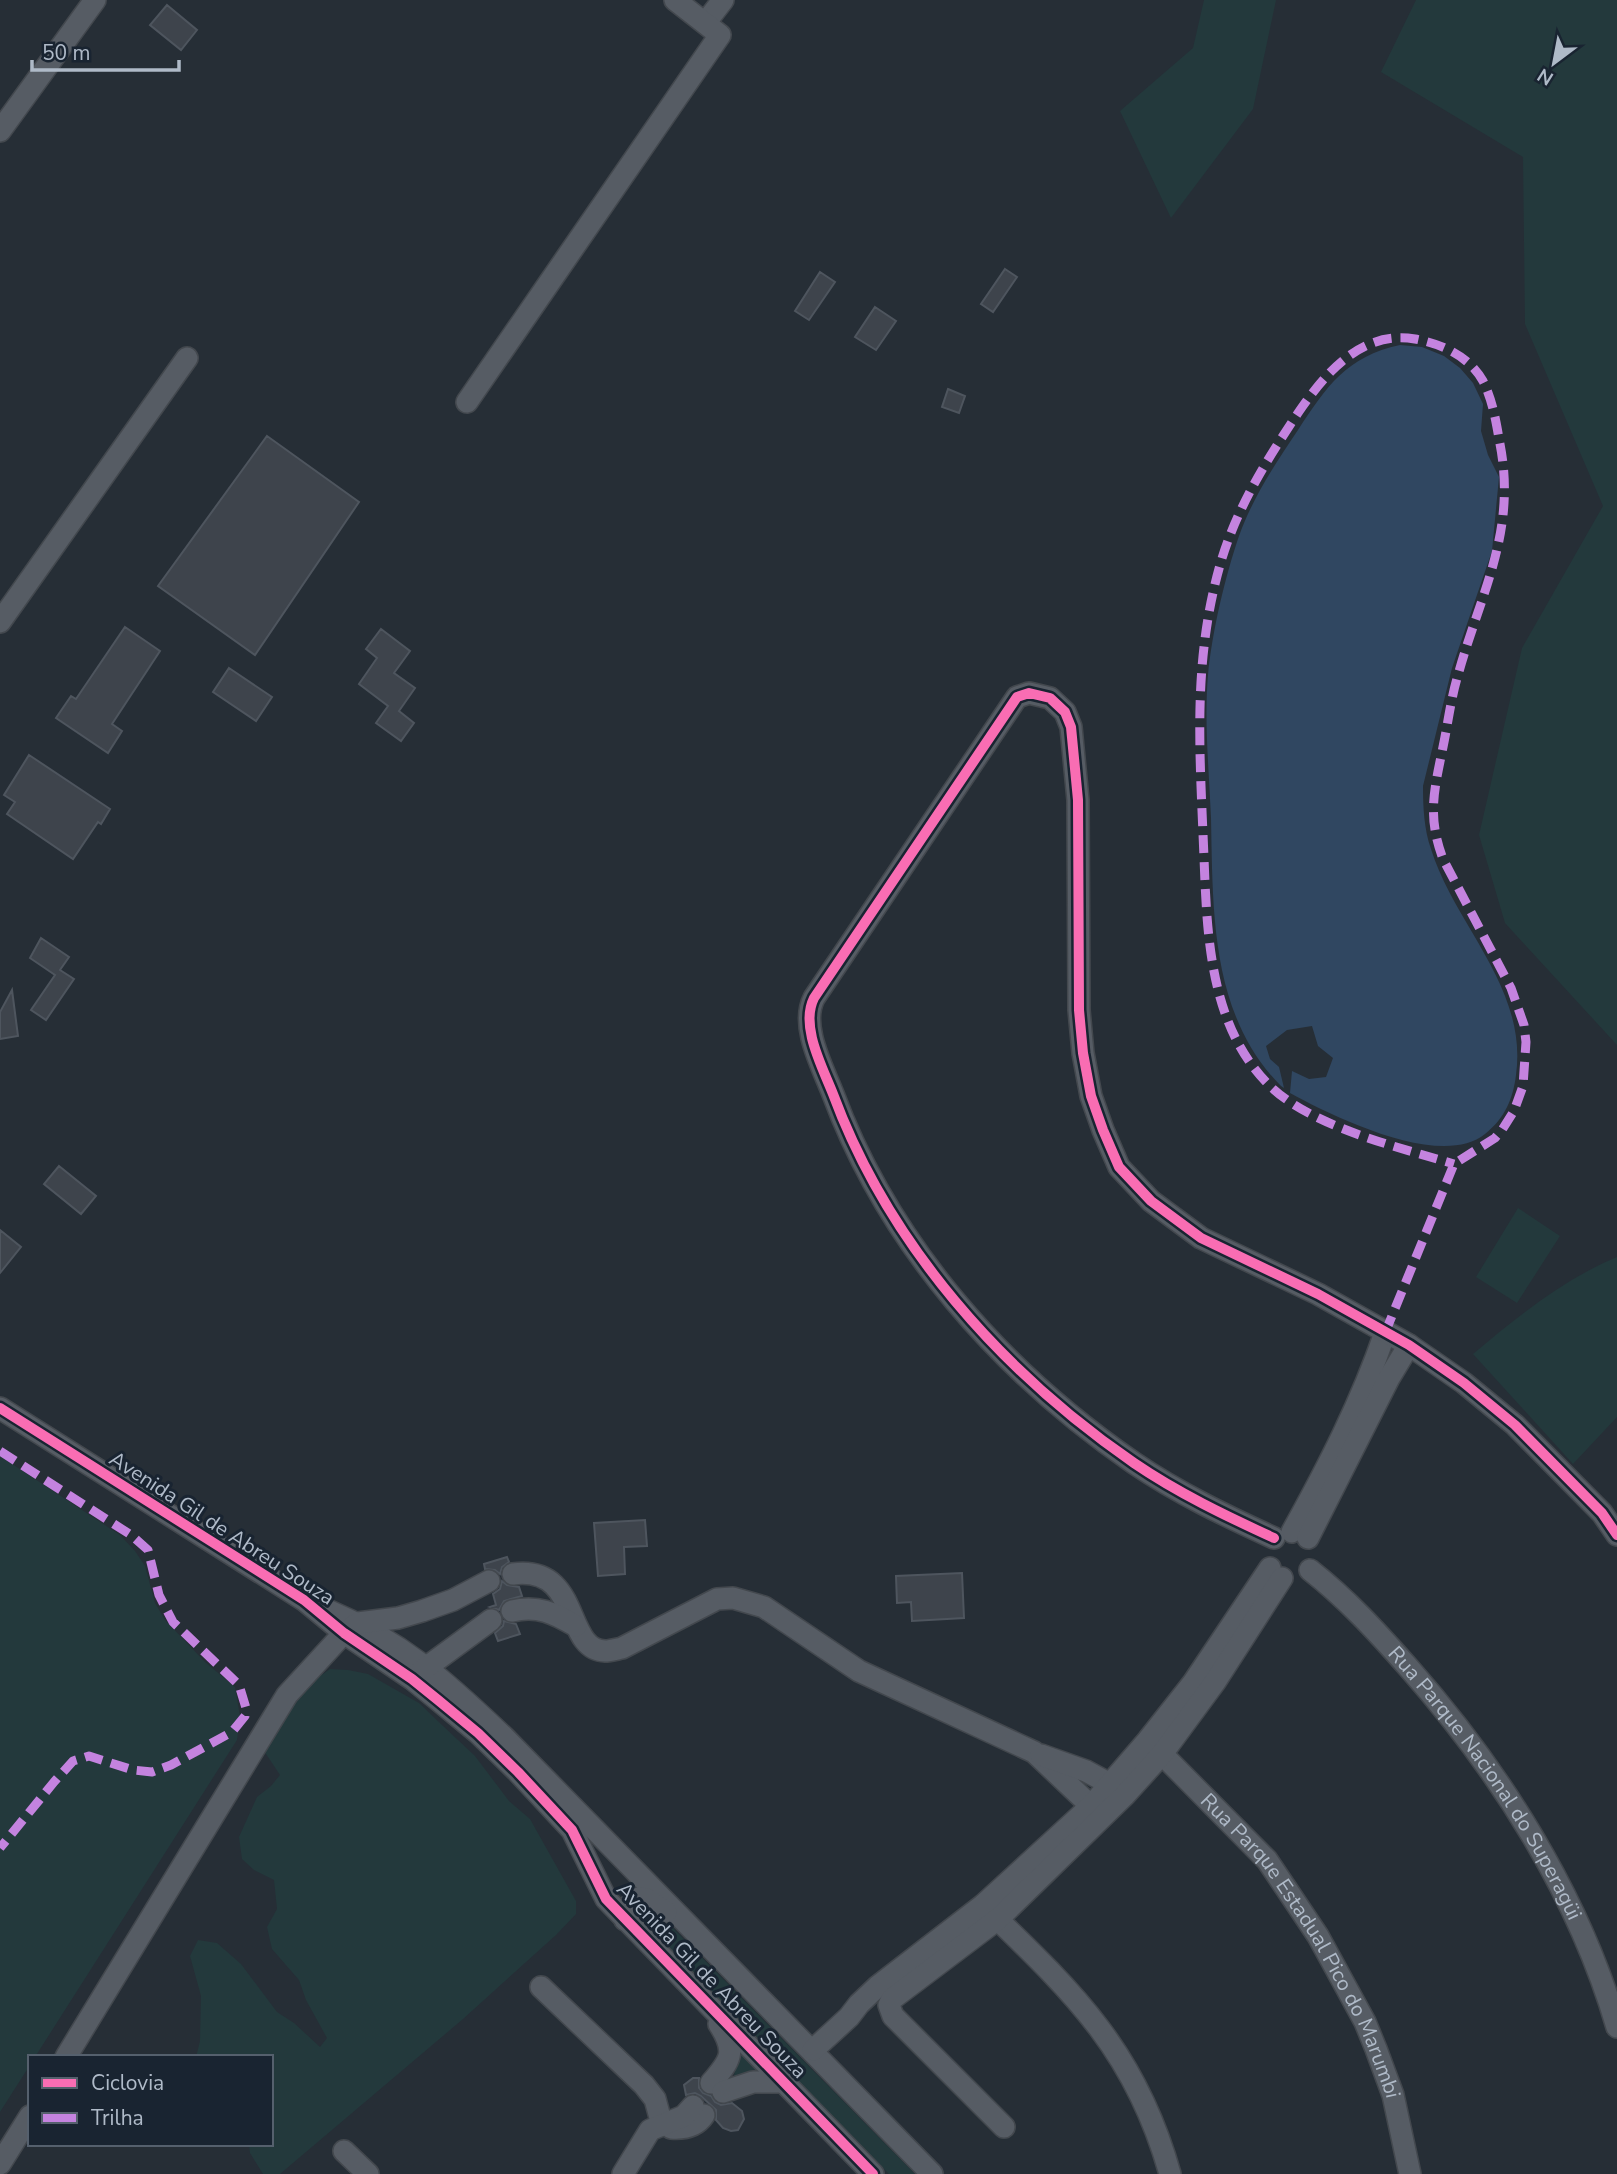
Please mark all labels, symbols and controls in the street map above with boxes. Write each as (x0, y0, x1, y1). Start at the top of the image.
scale bar (32, 28, 178, 72)
north arrow (1519, 28, 1589, 98)
text: 50 m (42, 39, 91, 67)
text: N (1533, 62, 1558, 91)
street label: Avenida Gil de Abreu Souza (104, 1445, 340, 1611)
street label: Rua Parque Nacional do Superagüi (1382, 1640, 1589, 1924)
street label: Rua Parque Estadual Pico do Marumbi (1194, 1787, 1407, 2101)
street label: Avenida Gil de Abreu Souza (611, 1876, 813, 2084)
legend (28, 2055, 273, 2146)
text: Ciclovia (91, 2069, 164, 2097)
text: Trilha (91, 2104, 144, 2132)

